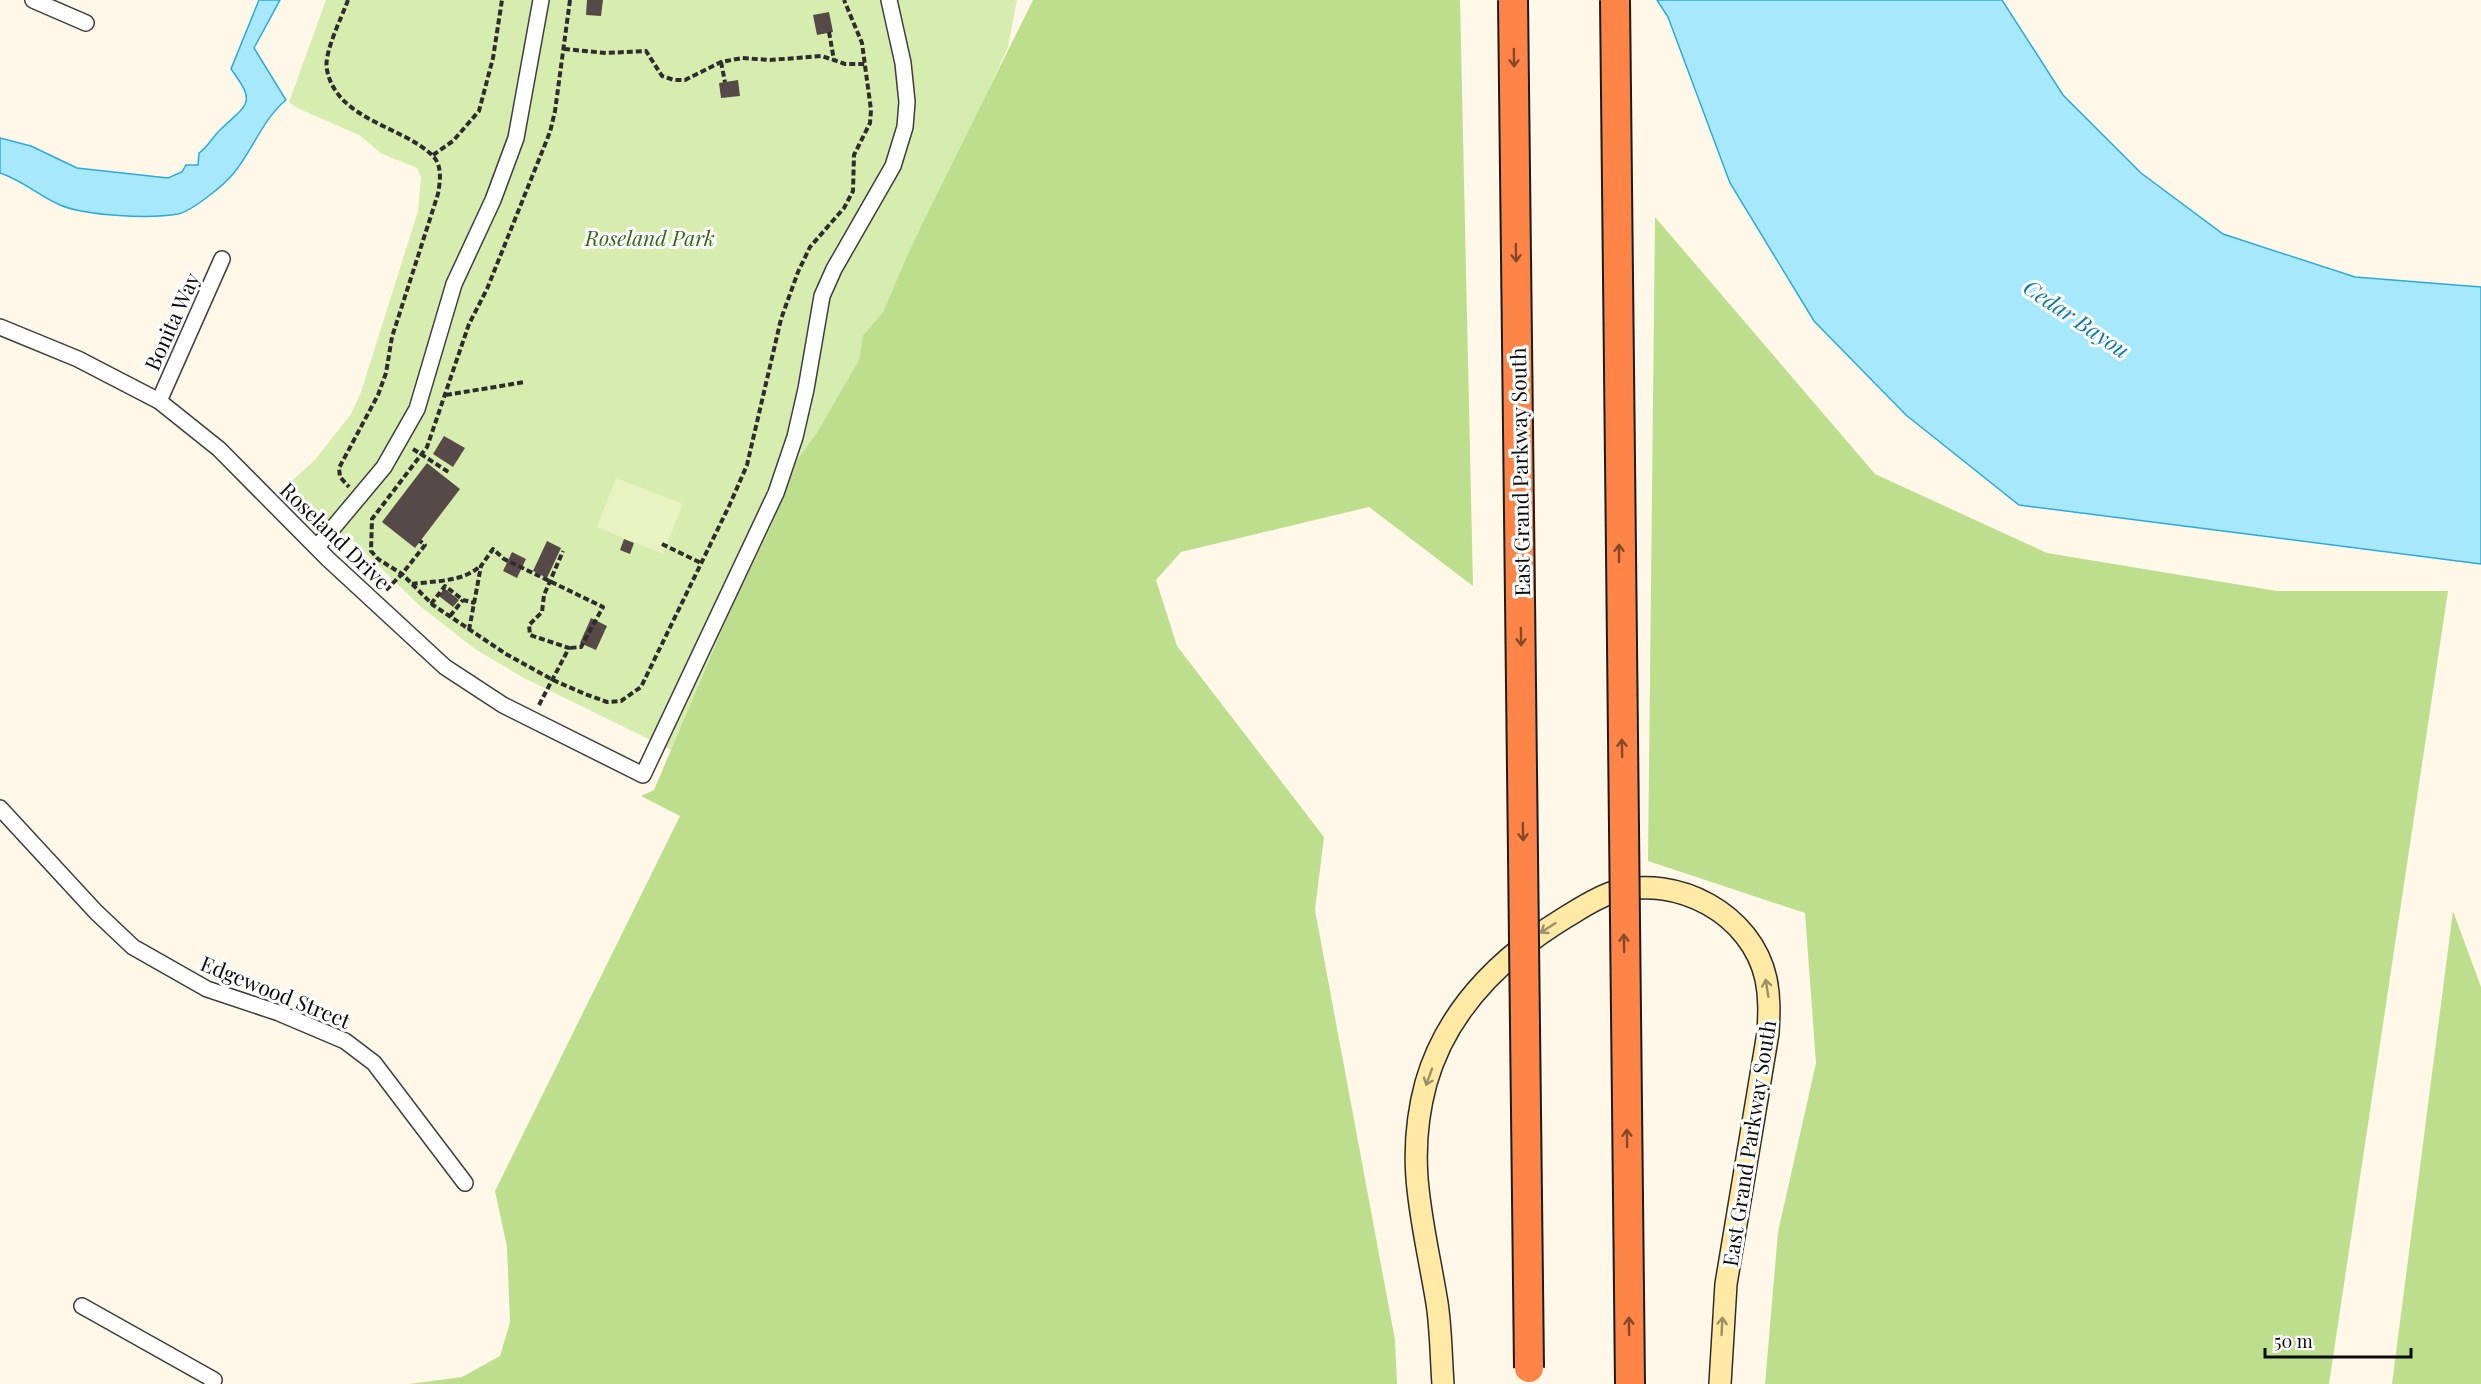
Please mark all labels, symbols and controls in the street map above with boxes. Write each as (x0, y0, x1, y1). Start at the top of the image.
one-way arrow (1508, 48, 1520, 68)
park label: Roseland Park (584, 223, 715, 251)
one-way arrow (1510, 243, 1522, 263)
street label: Bonita Way (137, 267, 205, 374)
water label: Cedar Bayou (2018, 272, 2136, 364)
street label: East Grand Parkway South (1503, 347, 1535, 597)
street label: Roseland Drive (275, 475, 397, 595)
one-way arrow (1613, 544, 1625, 564)
one-way arrow (1515, 627, 1526, 647)
one-way arrow (1616, 739, 1628, 759)
one-way arrow (1517, 822, 1529, 842)
one-way arrow (1540, 922, 1557, 935)
one-way arrow (1618, 934, 1630, 954)
street label: Edgewood Street (197, 948, 356, 1034)
one-way arrow (1762, 978, 1773, 998)
street label: East Grand Parkway South (1715, 1017, 1781, 1268)
one-way arrow (1422, 1067, 1433, 1086)
one-way arrow (1621, 1129, 1633, 1149)
one-way arrow (1623, 1316, 1635, 1336)
one-way arrow (1716, 1316, 1727, 1336)
scale bar (2265, 1321, 2410, 1359)
text: 50 m (2274, 1329, 2313, 1353)

